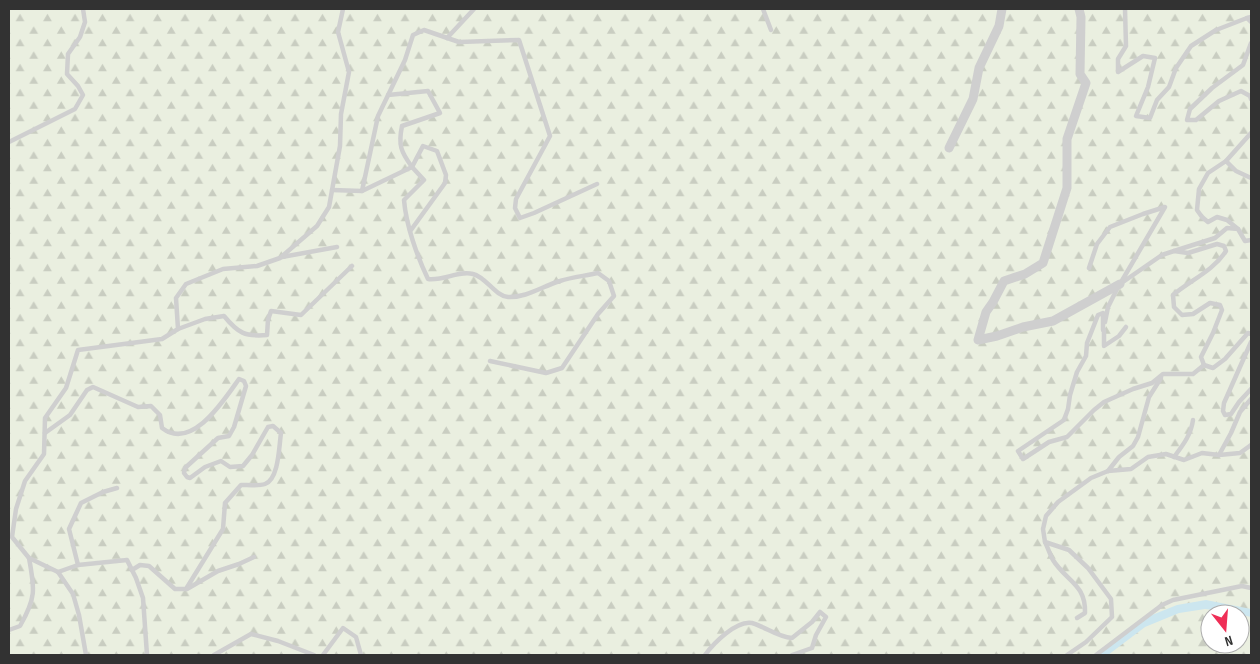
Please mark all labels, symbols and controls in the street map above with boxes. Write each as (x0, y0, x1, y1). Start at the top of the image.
north arrow (1200, 604, 1250, 654)
text: N (1223, 632, 1235, 650)

